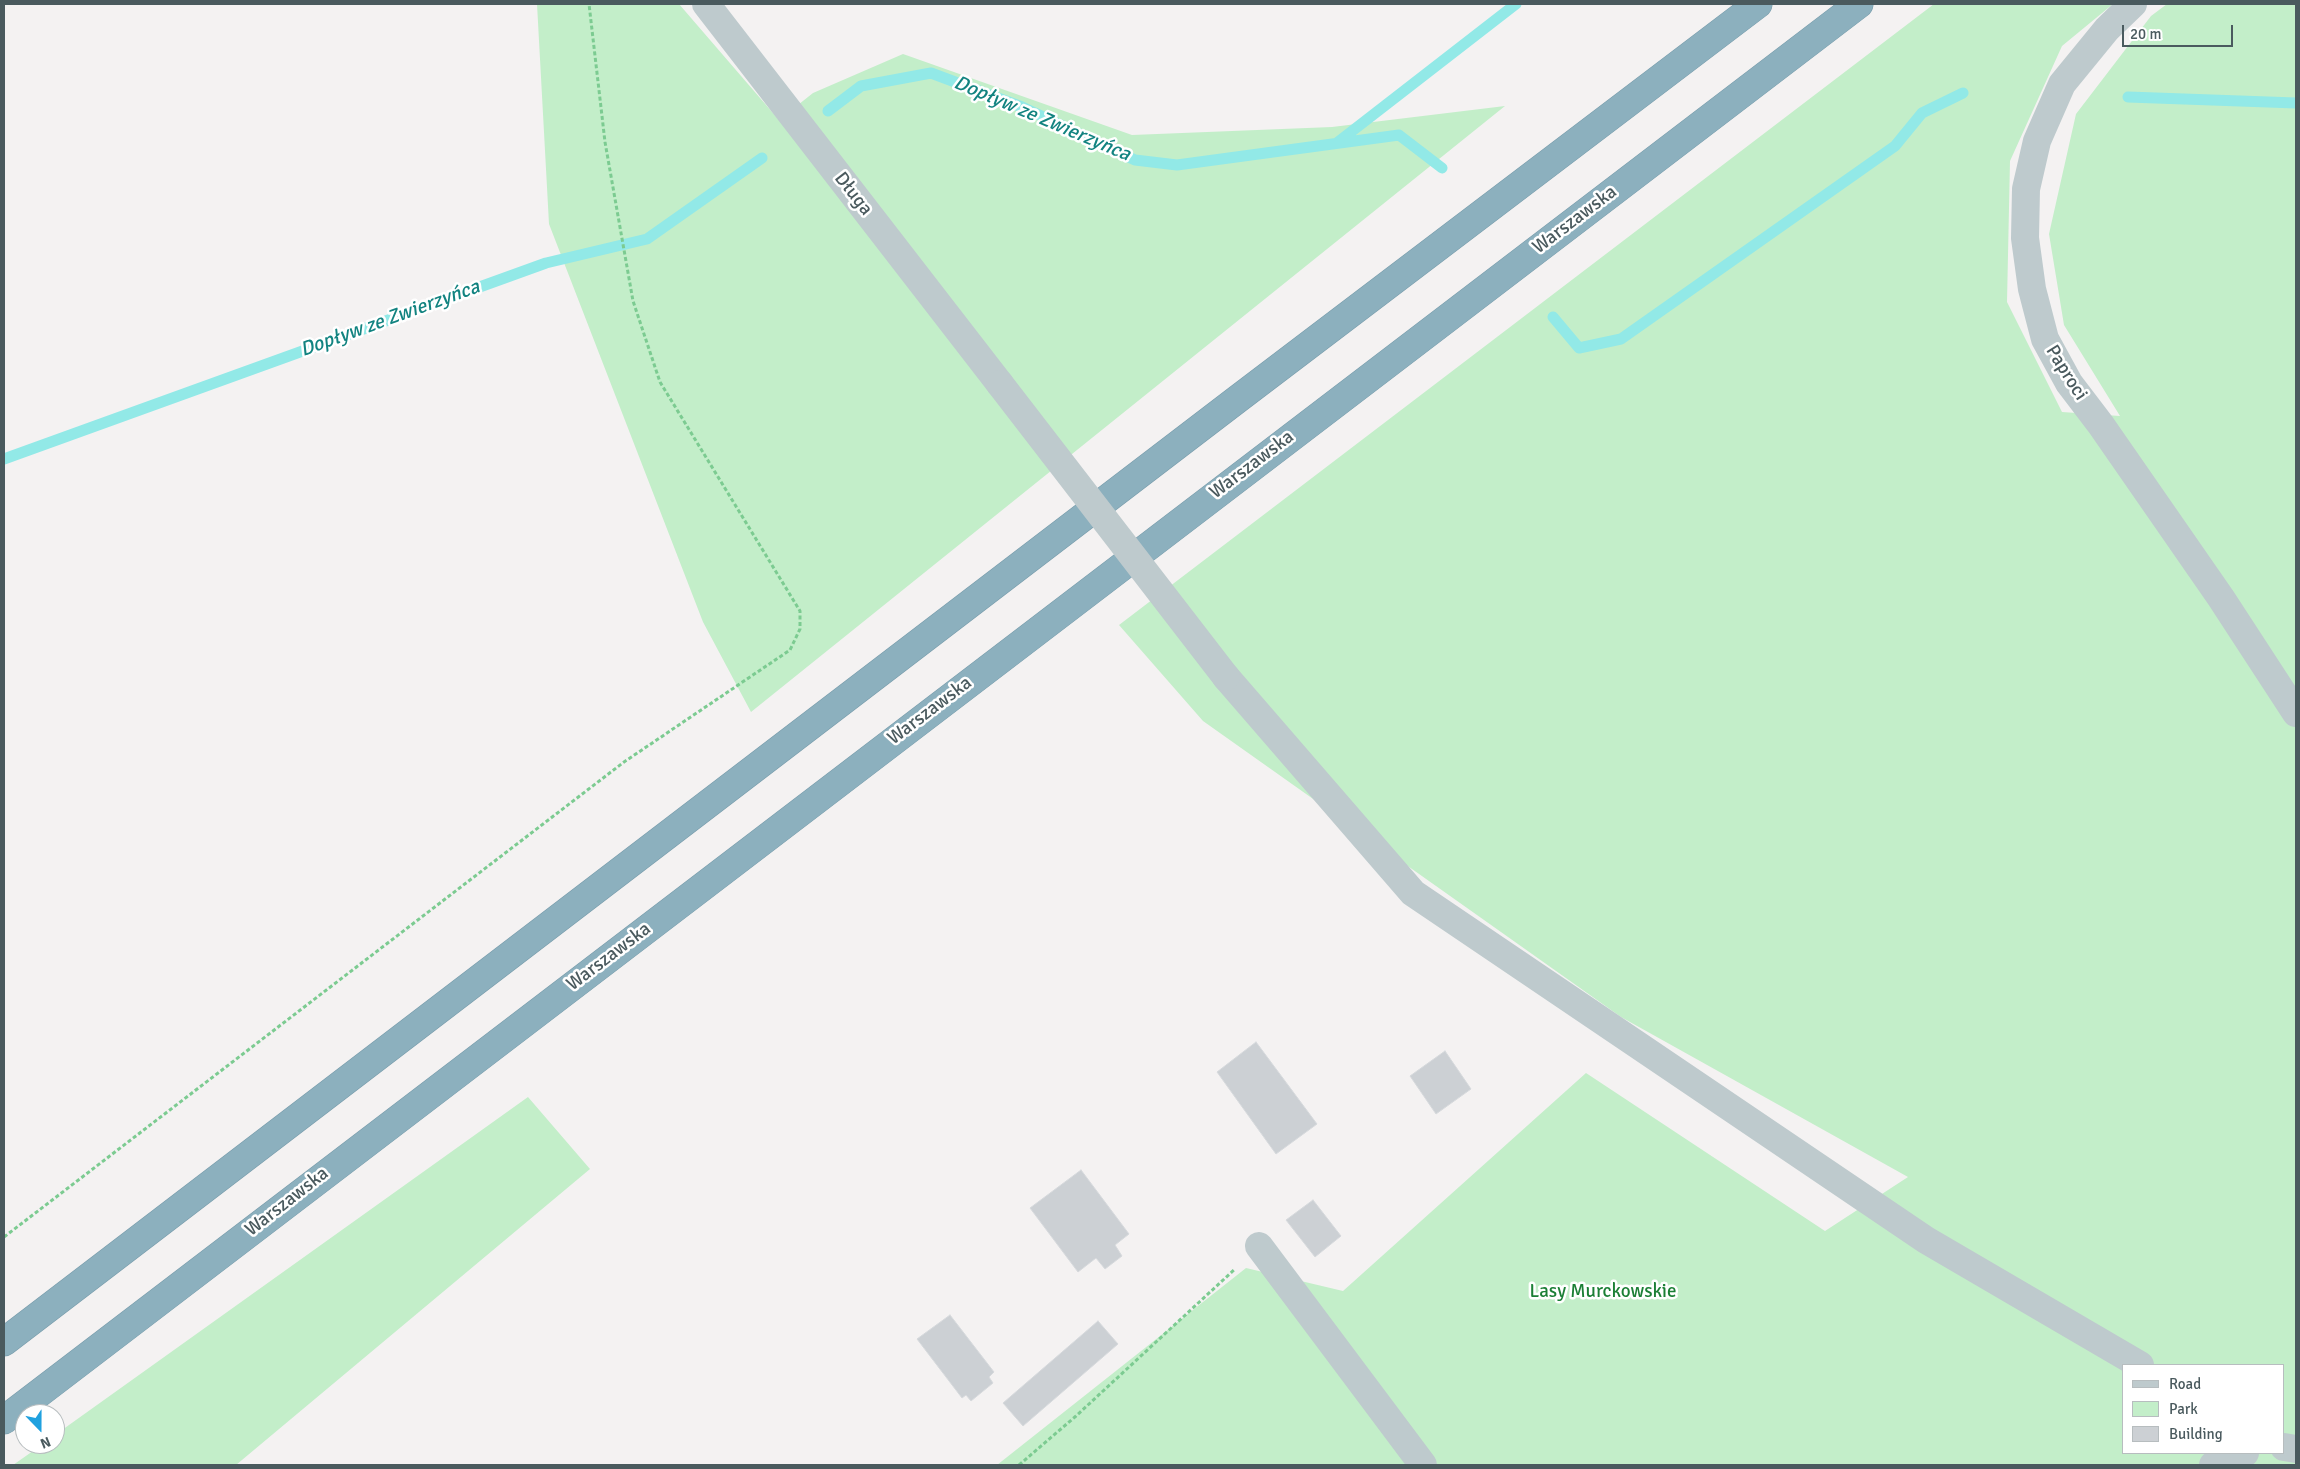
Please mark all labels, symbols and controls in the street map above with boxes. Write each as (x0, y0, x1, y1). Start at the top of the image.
scale bar (2125, 15, 2236, 47)
text: 20 m (2130, 25, 2161, 43)
water label: Dopływ ze Zwierzyńca (950, 71, 1134, 167)
street label: Długa (829, 168, 877, 220)
street label: Warszawska (1528, 181, 1622, 259)
water label: Dopływ ze Zwierzyńca (297, 275, 483, 363)
street label: Paproci (2040, 341, 2092, 405)
street label: Warszawska (1205, 426, 1299, 504)
street label: Warszawska (883, 672, 977, 750)
street label: Warszawska (562, 918, 656, 996)
street label: Warszawska (241, 1162, 333, 1242)
park label: Lasy Murckowskie (1529, 1281, 1677, 1303)
legend (2122, 1364, 2285, 1454)
text: Road (2169, 1375, 2201, 1393)
text: Park (2169, 1400, 2198, 1418)
north arrow (15, 1404, 65, 1454)
text: Building (2169, 1425, 2223, 1443)
text: N (38, 1433, 53, 1452)

